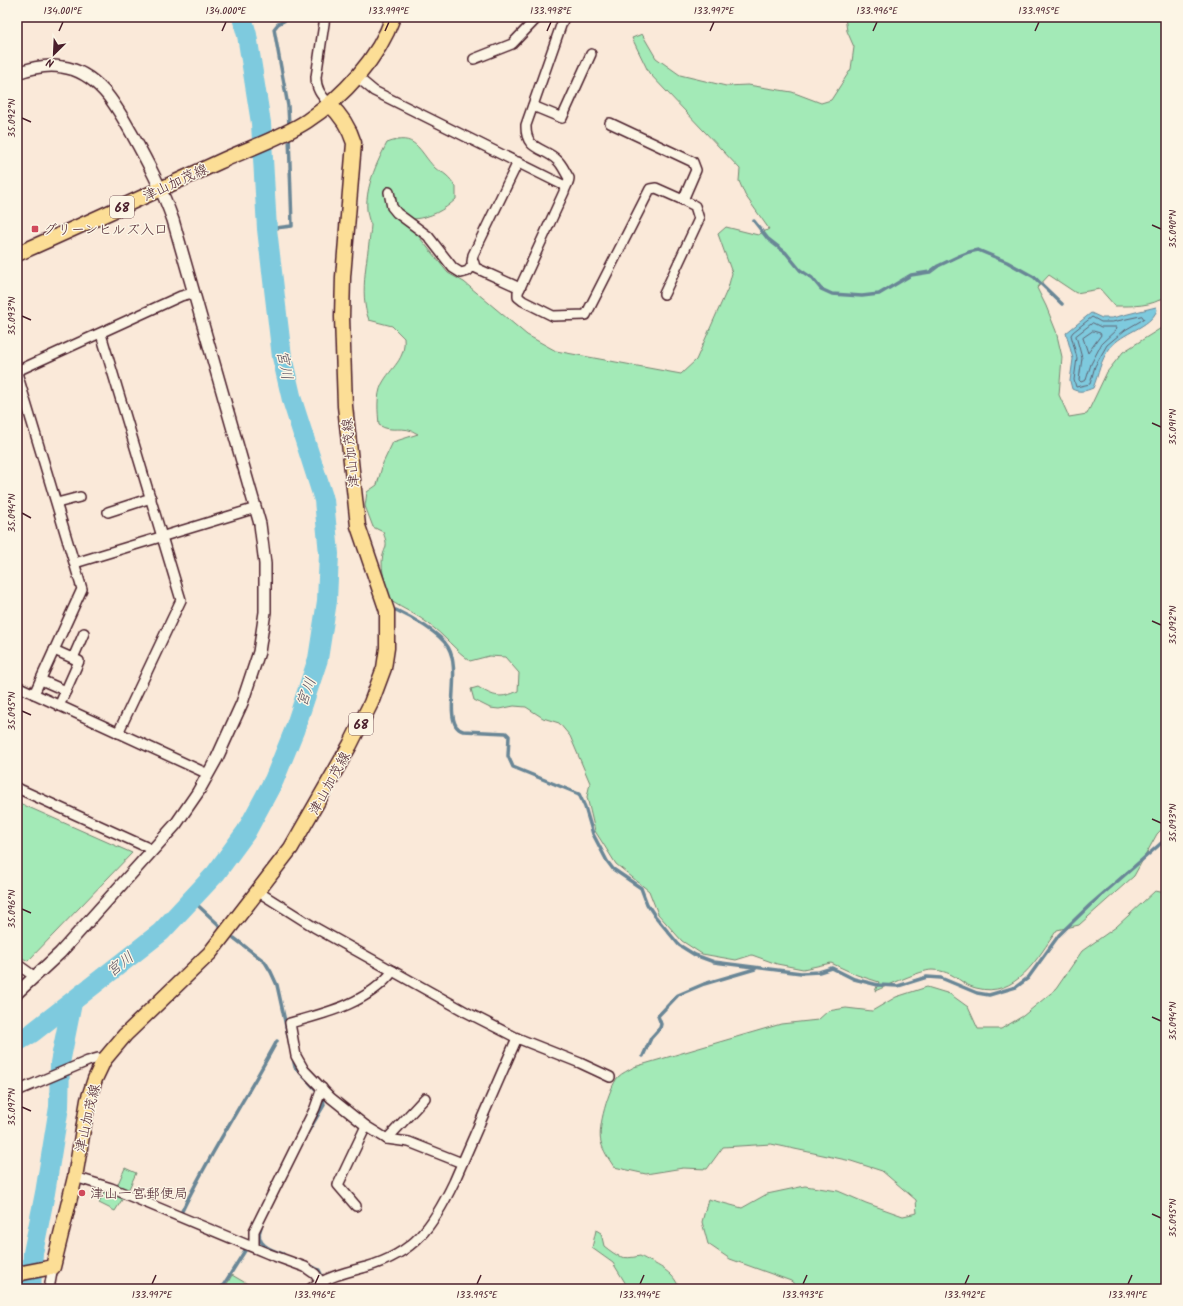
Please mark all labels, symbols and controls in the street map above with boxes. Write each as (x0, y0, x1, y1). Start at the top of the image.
text: 134.001°E (43, 3, 84, 19)
text: 134.000°E (206, 3, 248, 19)
text: 133.999°E (369, 3, 411, 19)
text: 133.998°E (530, 3, 573, 19)
text: 133.997°E (694, 3, 735, 19)
text: 133.996°E (856, 3, 899, 19)
text: 133.995°E (1018, 3, 1061, 19)
north arrow (34, 34, 74, 74)
text: N (43, 53, 57, 72)
text: 35.092°N (4, 98, 20, 138)
street label: 津山加茂線 (139, 158, 212, 208)
road number: 68 (110, 196, 134, 218)
text: 35.090°N (1165, 210, 1181, 248)
place label: グリーンヒルズ入口 (43, 219, 168, 241)
marker: グリーンヒルズ入口 (30, 224, 40, 234)
text: 35.093°N (4, 296, 20, 336)
water label: 宮川 (269, 348, 299, 382)
text: 35.091°N (1165, 408, 1181, 445)
street label: 津山加茂線 (336, 417, 366, 489)
text: 35.094°N (4, 493, 20, 533)
text: 35.092°N (1165, 605, 1181, 645)
water label: 宮川 (291, 674, 323, 711)
text: 35.095°N (4, 691, 20, 730)
road number: 68 (349, 713, 373, 735)
street label: 津山加茂線 (303, 748, 356, 819)
text: 35.093°N (1165, 803, 1181, 843)
text: 35.096°N (4, 889, 20, 929)
water label: 宮川 (101, 946, 140, 983)
text: 35.094°N (1165, 1001, 1181, 1041)
street label: 津山加茂線 (69, 1082, 107, 1155)
text: 35.097°N (4, 1088, 20, 1126)
place label: 津山一宮郵便局 (90, 1183, 188, 1205)
marker: 津山一宮郵便局 (77, 1188, 87, 1198)
text: 35.095°N (1165, 1198, 1181, 1237)
text: 133.997°E (132, 1287, 173, 1303)
text: 133.996°E (294, 1287, 337, 1303)
text: 133.995°E (456, 1287, 499, 1303)
text: 133.994°E (619, 1287, 662, 1303)
text: 133.993°E (782, 1287, 825, 1303)
text: 133.992°E (944, 1287, 987, 1303)
text: 133.991°E (1108, 1287, 1149, 1303)

